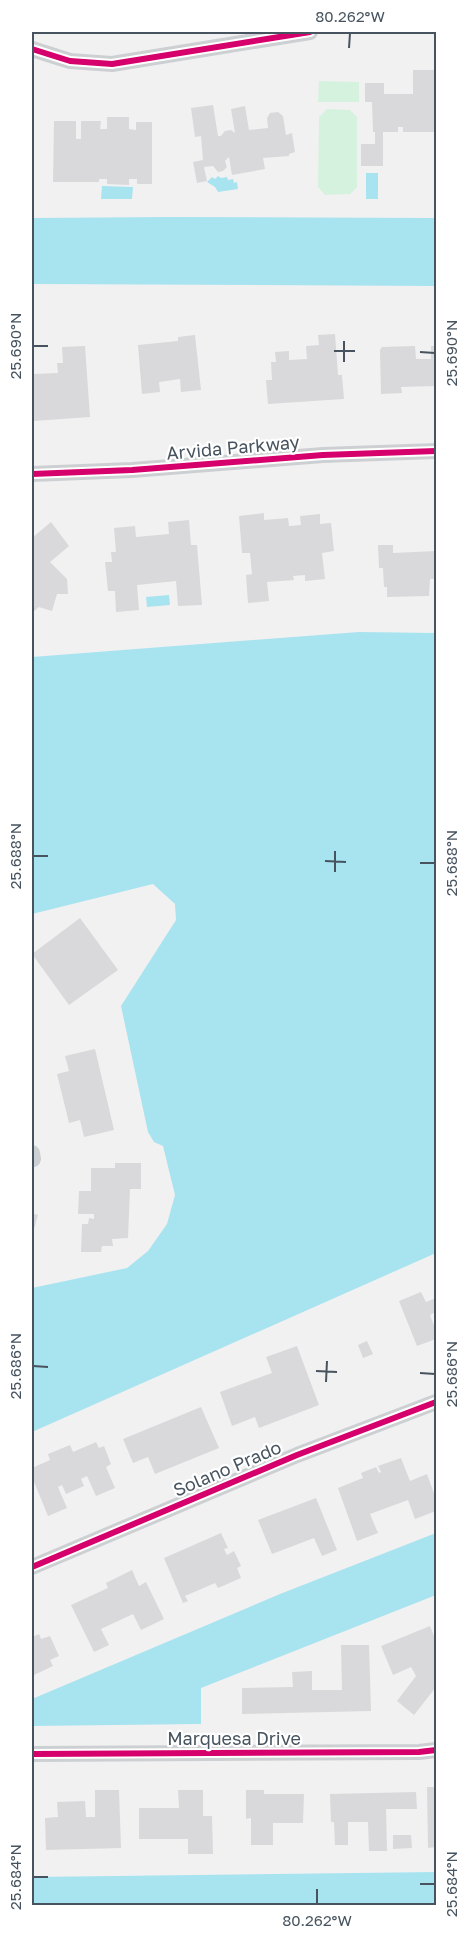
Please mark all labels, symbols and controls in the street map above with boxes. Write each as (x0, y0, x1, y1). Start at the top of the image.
text: 80.262°W (315, 7, 385, 25)
text: 25.690°N (6, 313, 24, 379)
text: 25.690°N (442, 320, 460, 386)
street label: Arvida Parkway (166, 430, 300, 464)
text: 25.688°N (6, 823, 24, 889)
text: 25.688°N (442, 830, 460, 896)
text: 25.686°N (6, 1333, 24, 1399)
text: 25.686°N (442, 1341, 460, 1407)
street label: Solano Prado (170, 1435, 284, 1501)
street label: Marquesa Drive (167, 1727, 301, 1749)
text: 25.684°N (6, 1844, 24, 1910)
text: 25.684°N (442, 1851, 460, 1917)
text: 80.262°W (282, 1911, 352, 1929)

